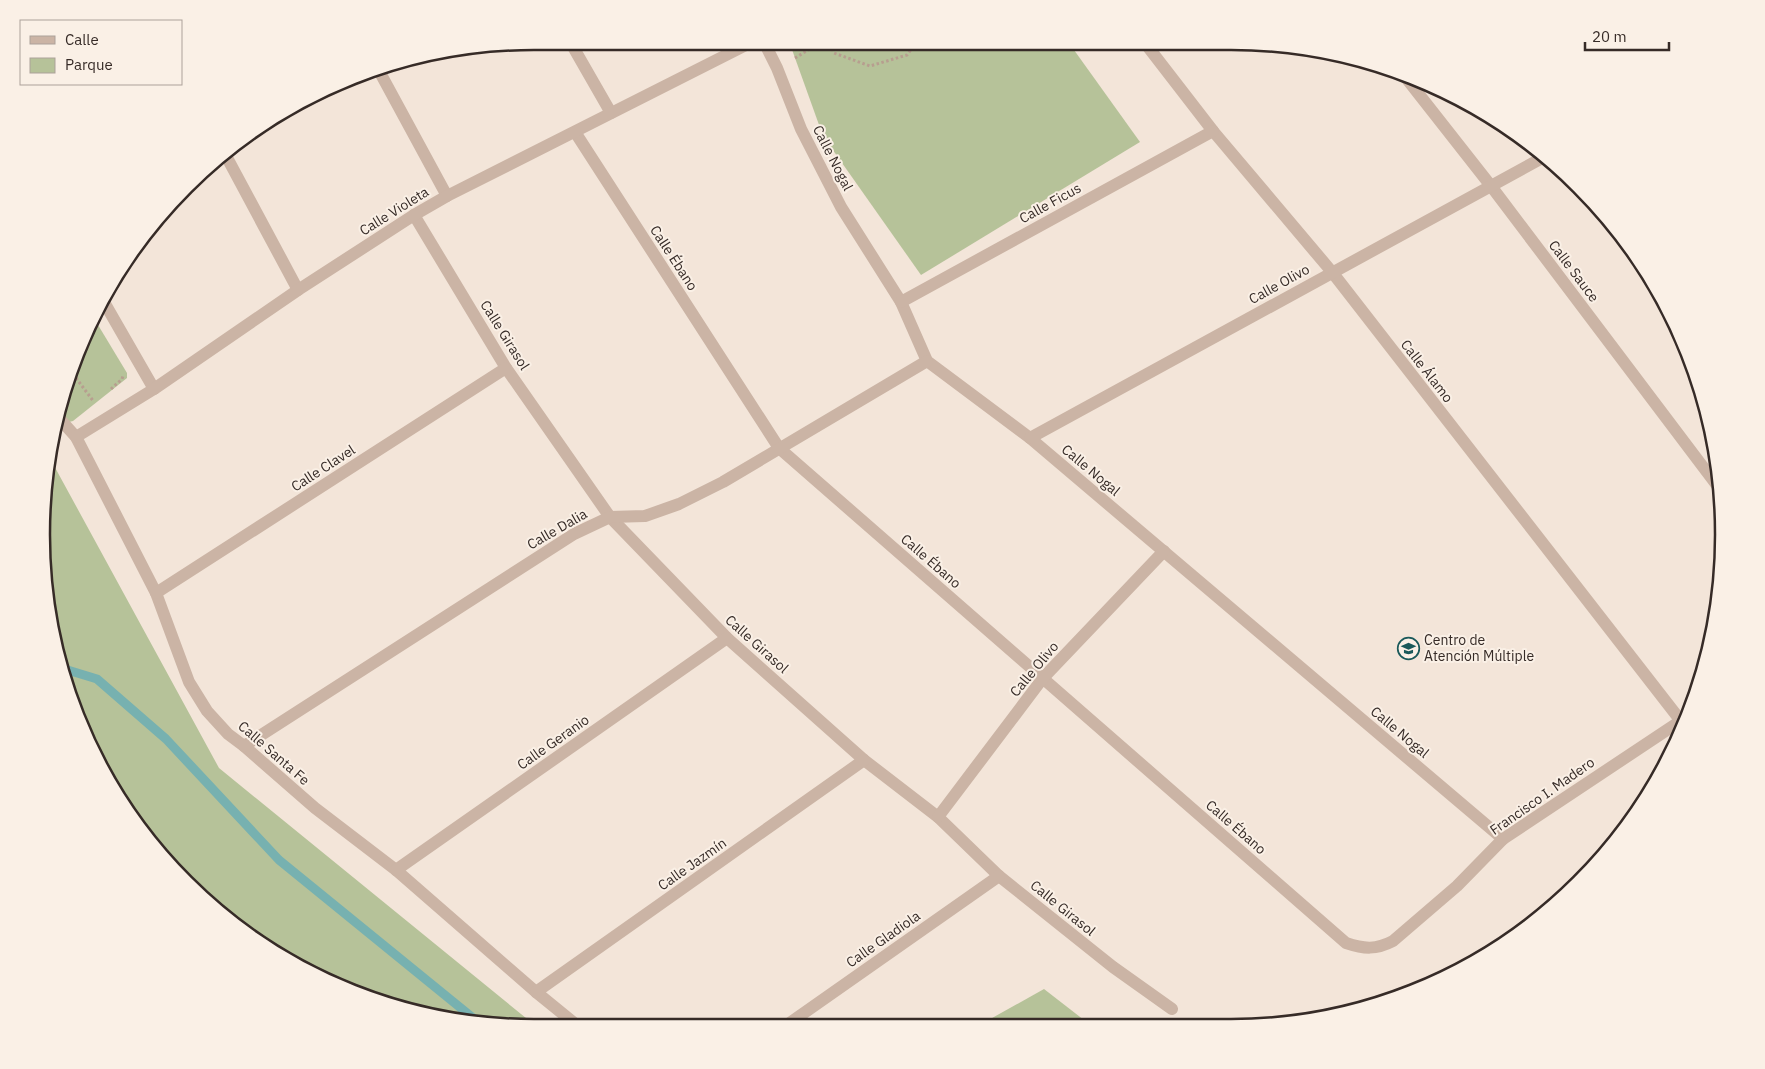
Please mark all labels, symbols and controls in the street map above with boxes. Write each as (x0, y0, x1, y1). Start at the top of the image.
legend (20, 20, 182, 85)
scale bar (1585, 20, 1669, 52)
text: 20 m (1592, 27, 1627, 46)
text: Calle (65, 30, 99, 49)
text: Parque (65, 55, 113, 74)
street label: Calle Nogal (809, 122, 857, 194)
street label: Calle Ficus (1016, 179, 1084, 227)
street label: Calle Violeta (356, 182, 432, 239)
street label: Calle Ébano (646, 221, 703, 294)
street label: Calle Sauce (1545, 236, 1603, 306)
street label: Calle Olivo (1246, 260, 1313, 308)
street label: Calle Girasol (476, 297, 534, 373)
street label: Calle Álamo (1397, 335, 1458, 406)
street label: Calle Nogal (1058, 440, 1124, 500)
street label: Calle Clavel (288, 441, 359, 495)
street label: Calle Dalia (524, 504, 591, 553)
street label: Calle Ébano (897, 529, 966, 592)
street label: Calle Girasol (722, 611, 793, 677)
place label: Centro de Atención Múltiple (1424, 631, 1534, 665)
school or university icon: Centro de Atención Múltiple (1396, 636, 1420, 660)
street label: Calle Olivo (1006, 638, 1062, 700)
street label: Calle Nogal (1367, 702, 1433, 762)
street label: Calle Geranio (513, 710, 593, 773)
street label: Calle Santa Fe (234, 717, 314, 789)
street label: Francisco I. Madero (1486, 753, 1598, 839)
street label: Calle Ébano (1202, 795, 1271, 858)
street label: Calle Jazmín (654, 834, 730, 894)
street label: Calle Girasol (1027, 876, 1099, 940)
street label: Calle Gladiola (842, 907, 924, 971)

